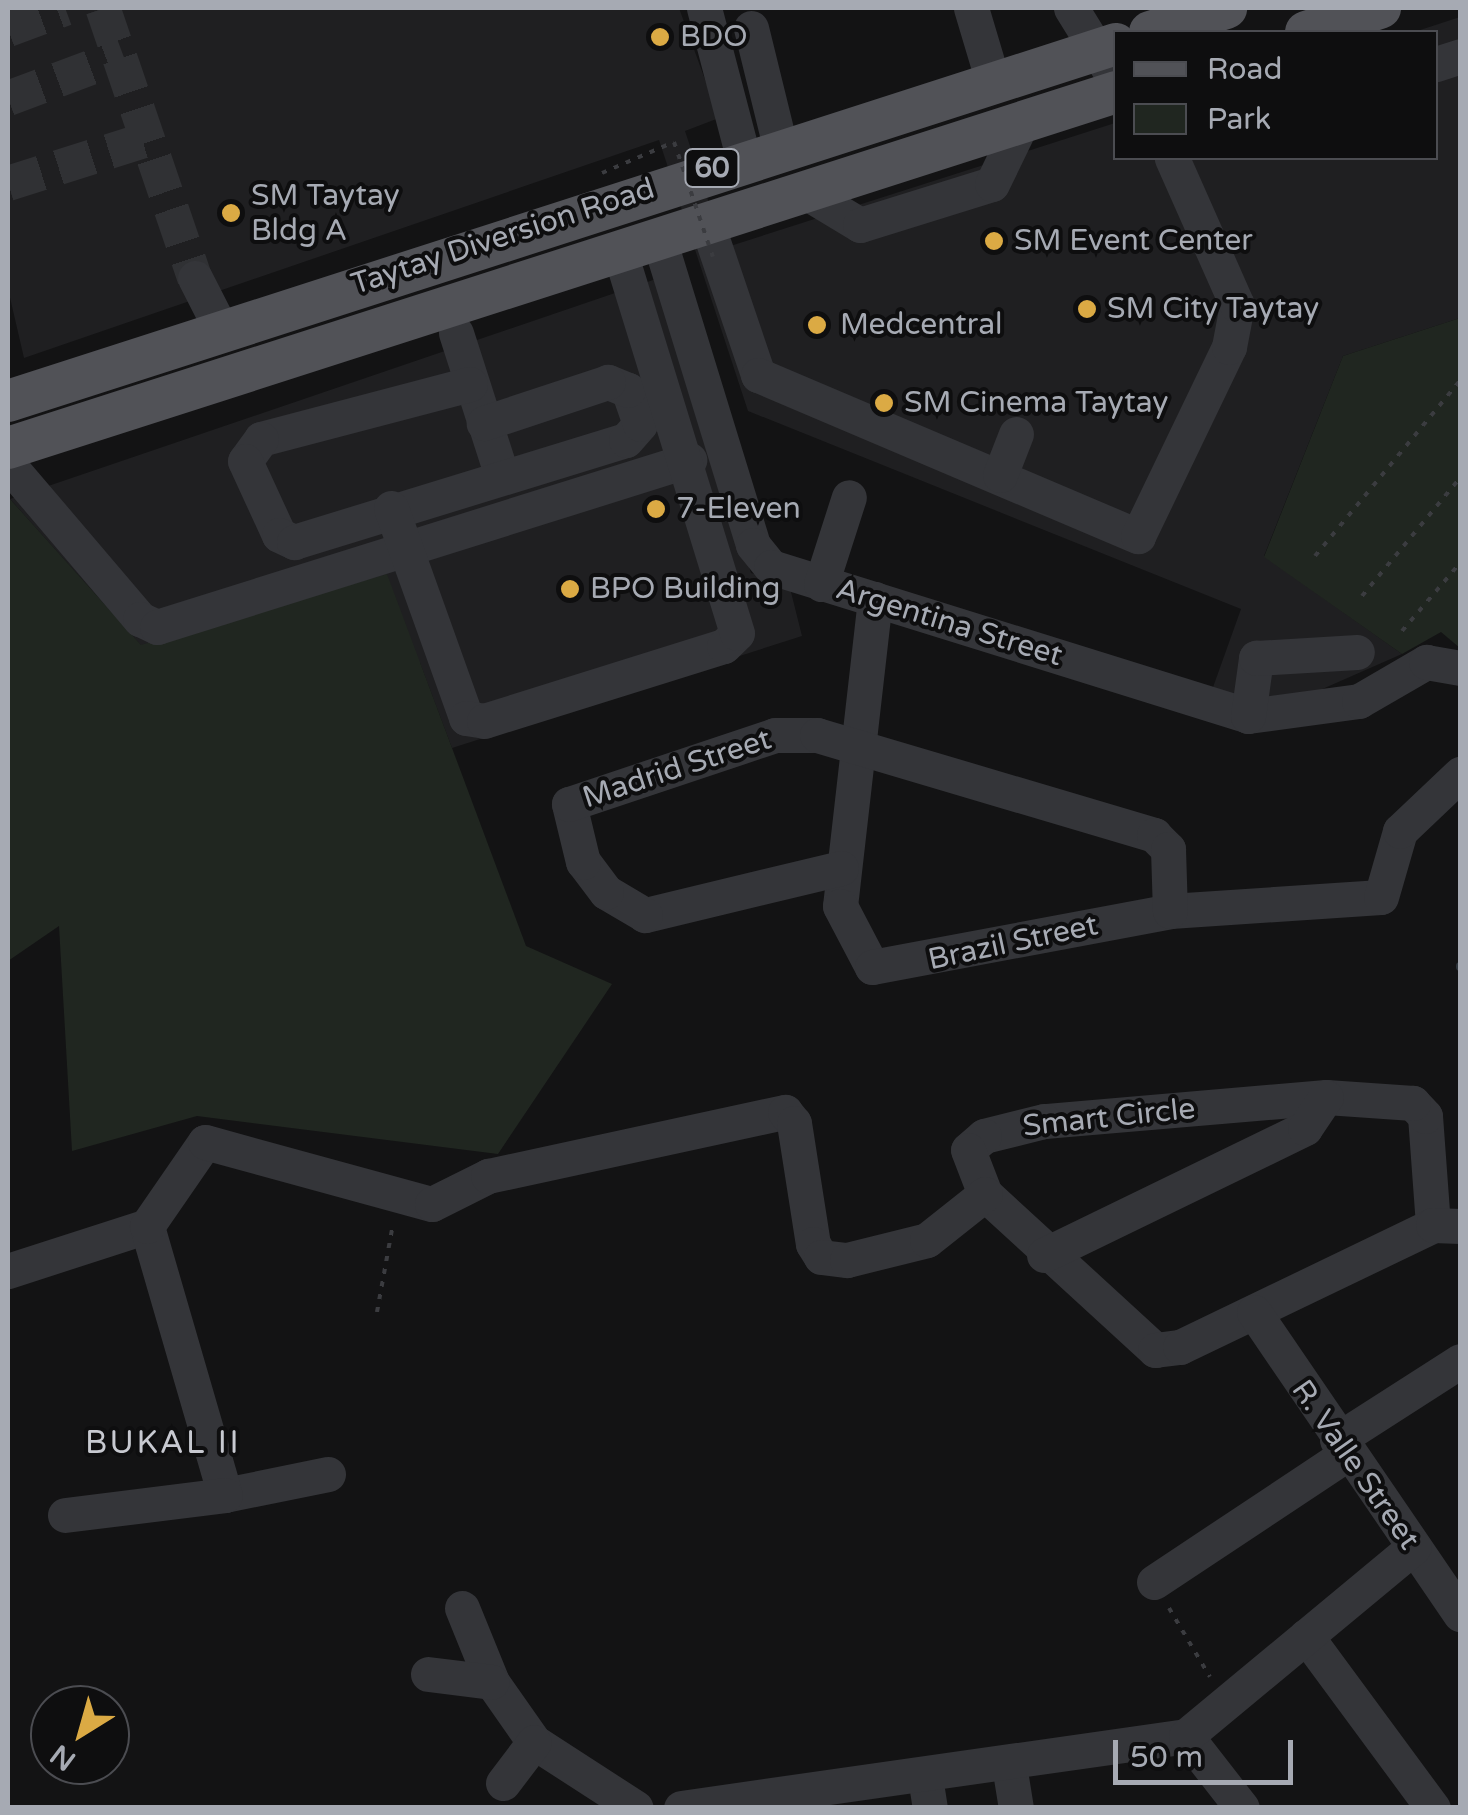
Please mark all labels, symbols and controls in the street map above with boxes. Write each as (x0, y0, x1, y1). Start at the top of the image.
place label: BDO (680, 19, 748, 55)
marker: BDO (649, 26, 671, 48)
legend (1113, 30, 1438, 160)
text: Road (1207, 51, 1282, 88)
text: Park (1207, 101, 1271, 138)
road number: 60 (682, 145, 742, 191)
street label: Taytay Diversion Road (347, 171, 659, 303)
place label: SM Taytay Bldg A (251, 178, 400, 248)
marker: SM Taytay Bldg A (220, 202, 242, 224)
place label: SM Event Center (1014, 223, 1253, 259)
marker: SM Event Center (983, 230, 1005, 252)
place label: SM City Taytay (1107, 291, 1319, 327)
marker: SM City Taytay (1076, 298, 1098, 320)
place label: Medcentral (840, 307, 1003, 343)
marker: Medcentral (804, 312, 830, 338)
place label: SM Cinema Taytay (904, 385, 1168, 421)
marker: SM Cinema Taytay (873, 392, 895, 414)
place label: 7-Eleven (676, 491, 801, 527)
marker: 7-Eleven (645, 498, 667, 520)
place label: BPO Building (590, 571, 780, 607)
street label: Argentina Street (832, 571, 1066, 675)
marker: BPO Building (559, 578, 581, 600)
street label: Madrid Street (578, 722, 776, 816)
street label: Brazil Street (925, 907, 1101, 979)
street label: Smart Circle (1021, 1091, 1197, 1145)
street label: R. Valle Street (1283, 1373, 1427, 1557)
district label: BUKAL II (85, 1424, 241, 1462)
north arrow (30, 1685, 130, 1785)
scale bar (1118, 1720, 1298, 1782)
text: N (44, 1737, 82, 1778)
text: 50 m (1130, 1739, 1203, 1776)

